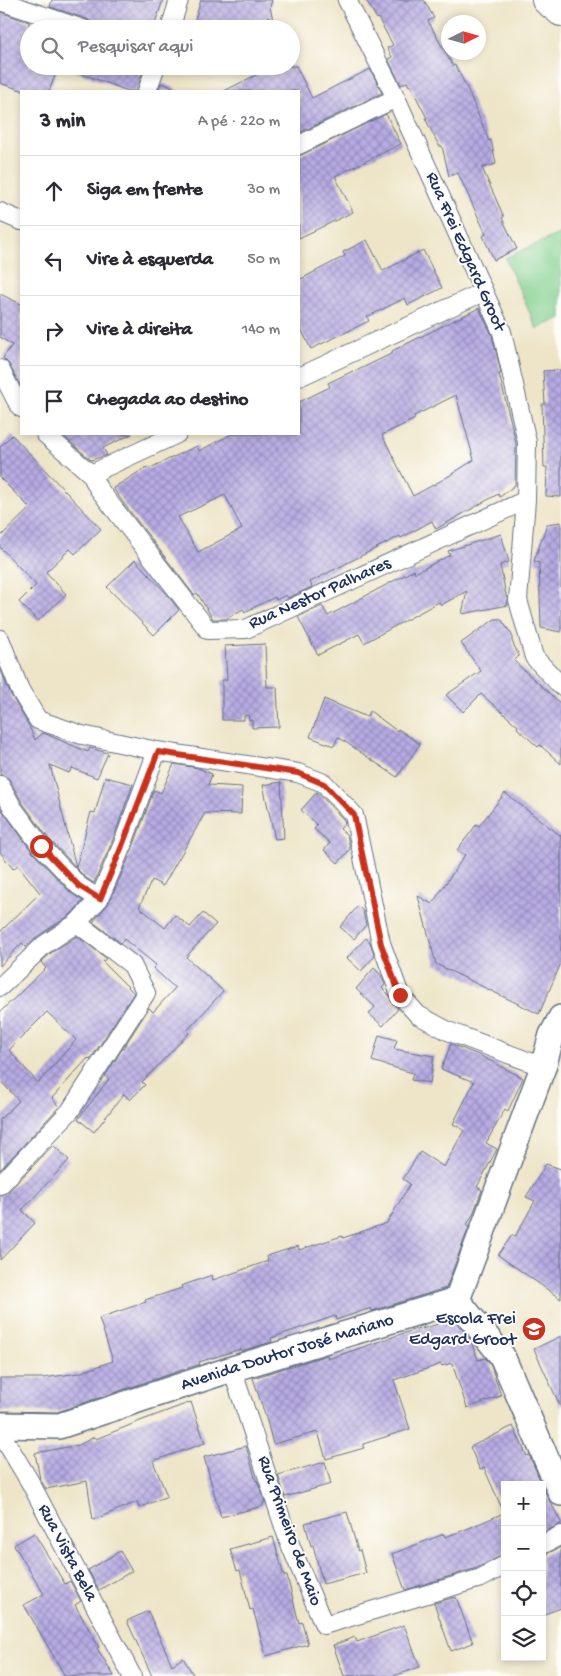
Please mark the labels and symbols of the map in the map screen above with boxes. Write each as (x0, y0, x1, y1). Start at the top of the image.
north arrow (441, 15, 486, 60)
street label: Rua Frei Edgard Groot (420, 169, 510, 336)
street label: Rua Nestor Palhares (246, 553, 395, 635)
route start (30, 835, 53, 858)
route end (389, 984, 412, 1007)
street label: Avenida Doutor José Mariano (178, 1309, 396, 1396)
place label: Escola Frei Edgard Groot (409, 1309, 518, 1351)
school or university icon: Escola Frei Edgard Groot (521, 1316, 547, 1342)
street label: Rua Primeiro de Maio (252, 1453, 326, 1609)
street label: Rua Vista Bela (33, 1501, 102, 1606)

